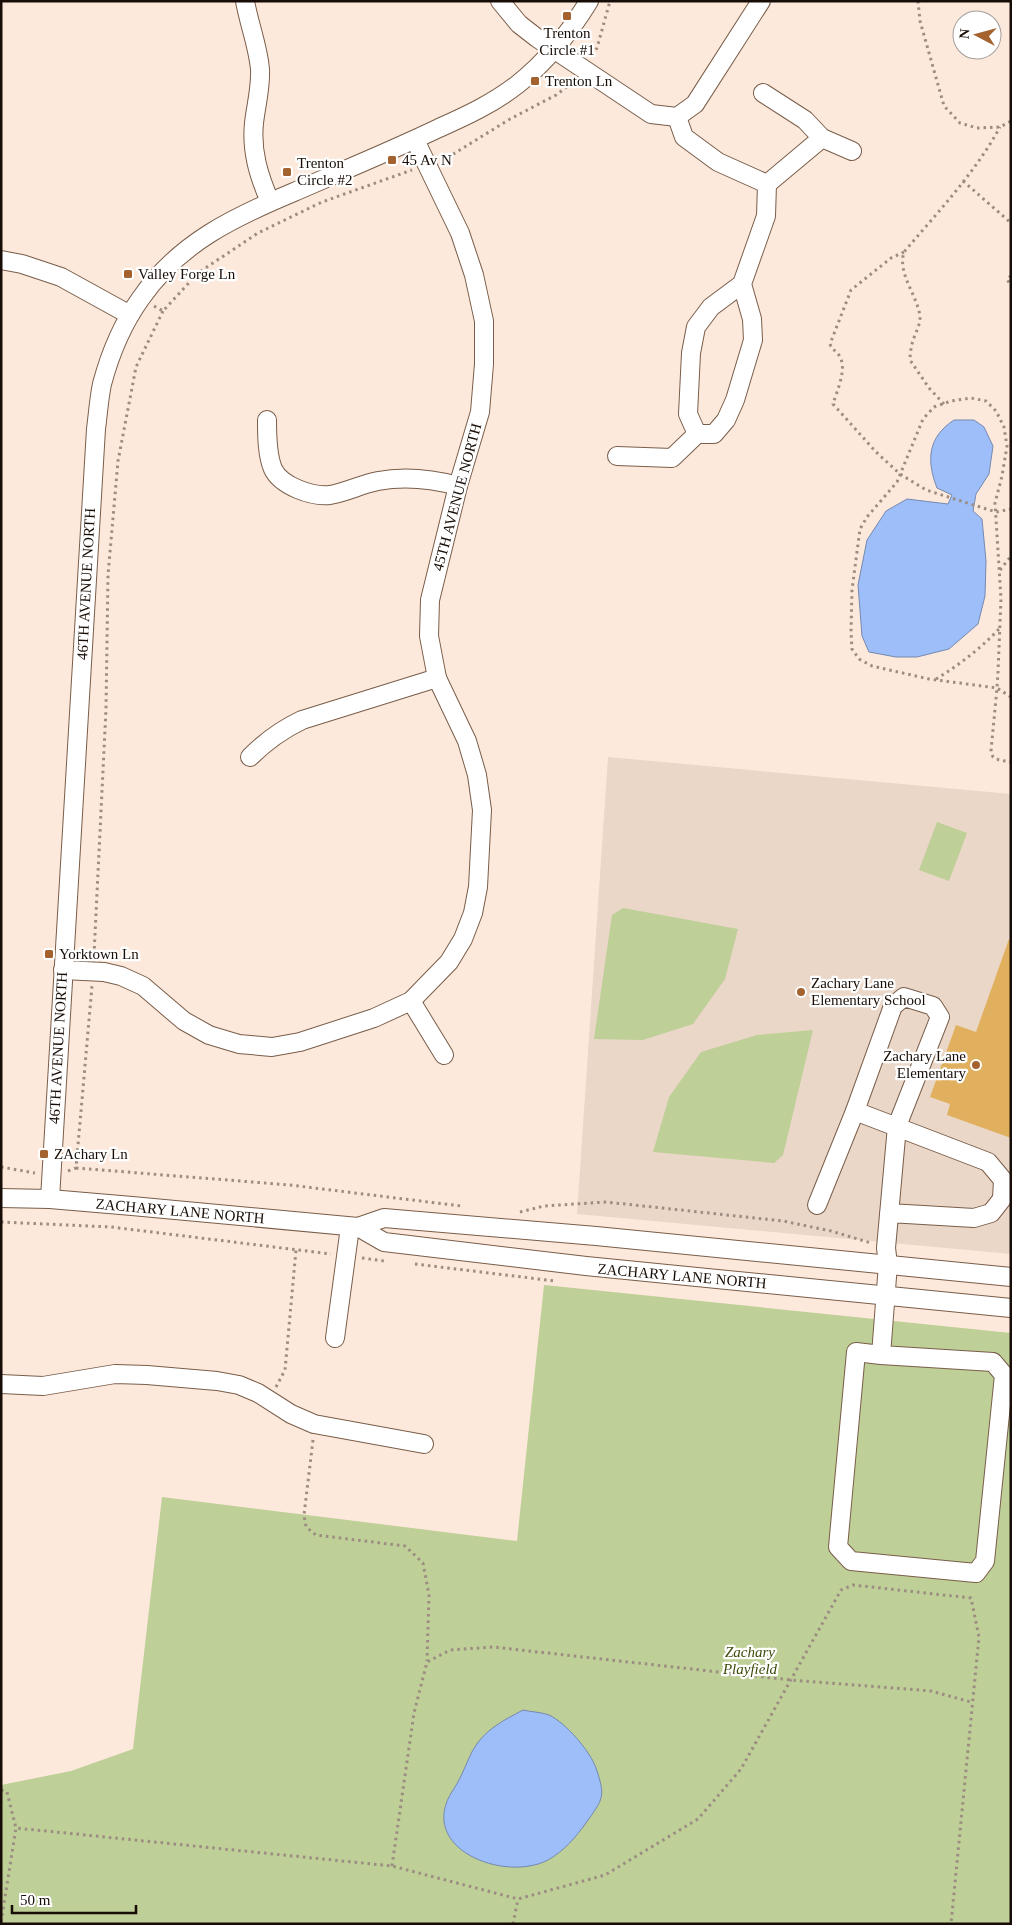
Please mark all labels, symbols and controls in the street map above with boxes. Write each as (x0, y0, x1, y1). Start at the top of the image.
marker: Trenton Circle #1 (561, 10, 573, 22)
north arrow (952, 10, 1002, 60)
place label: Trenton Circle #1 (539, 25, 595, 58)
text: N (957, 28, 973, 40)
place label: Trenton Ln (545, 73, 613, 89)
marker: Trenton Ln (529, 75, 541, 87)
place label: 45 Av N (402, 152, 452, 168)
marker: 45 Av N (386, 154, 398, 166)
place label: Trenton Circle #2 (297, 155, 352, 188)
marker: Trenton Circle #2 (281, 166, 293, 178)
place label: Valley Forge Ln (138, 266, 236, 282)
marker: Valley Forge Ln (122, 268, 134, 280)
street label: 45TH AVENUE NORTH (430, 421, 484, 573)
street label: 46TH AVENUE NORTH (74, 507, 98, 660)
place label: Yorktown Ln (59, 946, 139, 962)
marker: Yorktown Ln (43, 948, 55, 960)
street label: 46TH AVENUE NORTH (46, 971, 70, 1124)
place label: Zachary Lane Elementary School (811, 975, 926, 1008)
marker: Zachary Lane Elementary School (795, 986, 807, 998)
place label: Zachary Lane Elementary (883, 1048, 966, 1081)
marker: Zachary Lane Elementary (970, 1059, 982, 1071)
place label: ZAchary Ln (54, 1146, 128, 1162)
marker: ZAchary Ln (38, 1148, 50, 1160)
street label: ZACHARY LANE NORTH (95, 1196, 265, 1226)
street label: ZACHARY LANE NORTH (597, 1261, 767, 1291)
park label: Zachary Playfield (722, 1644, 778, 1677)
scale bar (12, 1882, 136, 1914)
text: 50 m (20, 1892, 51, 1908)

